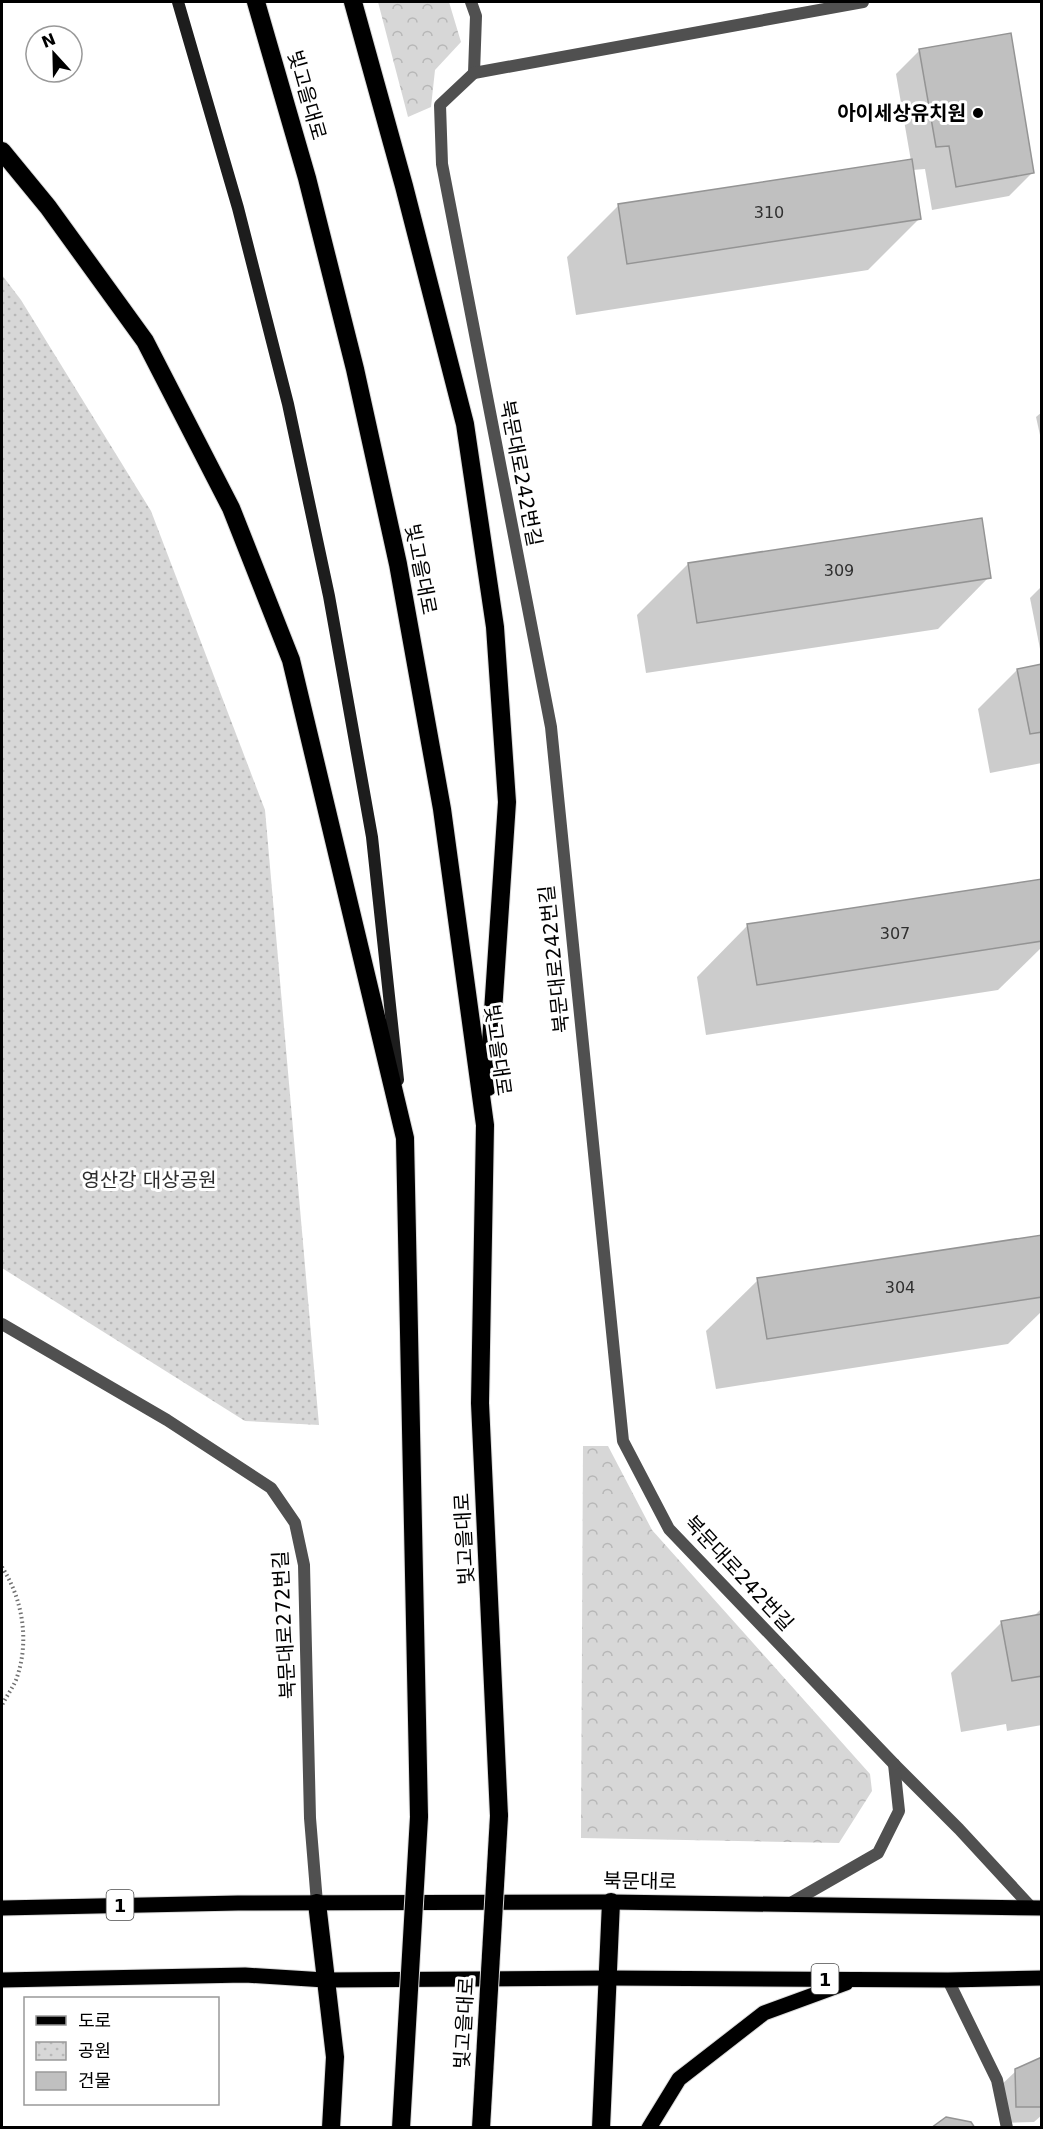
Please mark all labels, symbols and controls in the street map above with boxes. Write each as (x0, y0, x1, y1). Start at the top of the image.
north arrow (24, 24, 84, 84)
text: N (39, 29, 58, 52)
street label: 빛고을대로 (283, 47, 331, 143)
place label: 아이세상유치원 (837, 101, 966, 125)
marker: 아이세상유치원 (971, 106, 985, 120)
house number: 310 (754, 203, 784, 222)
street label: 북문대로242번길 (495, 398, 547, 548)
street label: 빛고을대로 (400, 522, 442, 616)
house number: 309 (824, 561, 854, 580)
street label: 북문대로242번길 (534, 884, 574, 1034)
house number: 307 (880, 924, 910, 943)
street label: 빛고을대로 (480, 1003, 516, 1097)
park label: 영산강 대상공원 (81, 1168, 217, 1192)
house number: 304 (885, 1278, 915, 1297)
street label: 빛고을대로 (450, 1492, 478, 1586)
street label: 북문대로242번길 (680, 1510, 798, 1636)
street label: 북문대로272번길 (268, 1550, 300, 1700)
street label: 북문대로 (603, 1868, 677, 1894)
road number: 1 (106, 1890, 134, 1920)
road number: 1 (812, 1964, 838, 1994)
street label: 빛고을대로 (450, 1976, 478, 2070)
legend (24, 1997, 219, 2105)
text: 도로 (78, 2010, 111, 2031)
text: 공원 (78, 2040, 111, 2061)
text: 건물 (78, 2070, 111, 2091)

